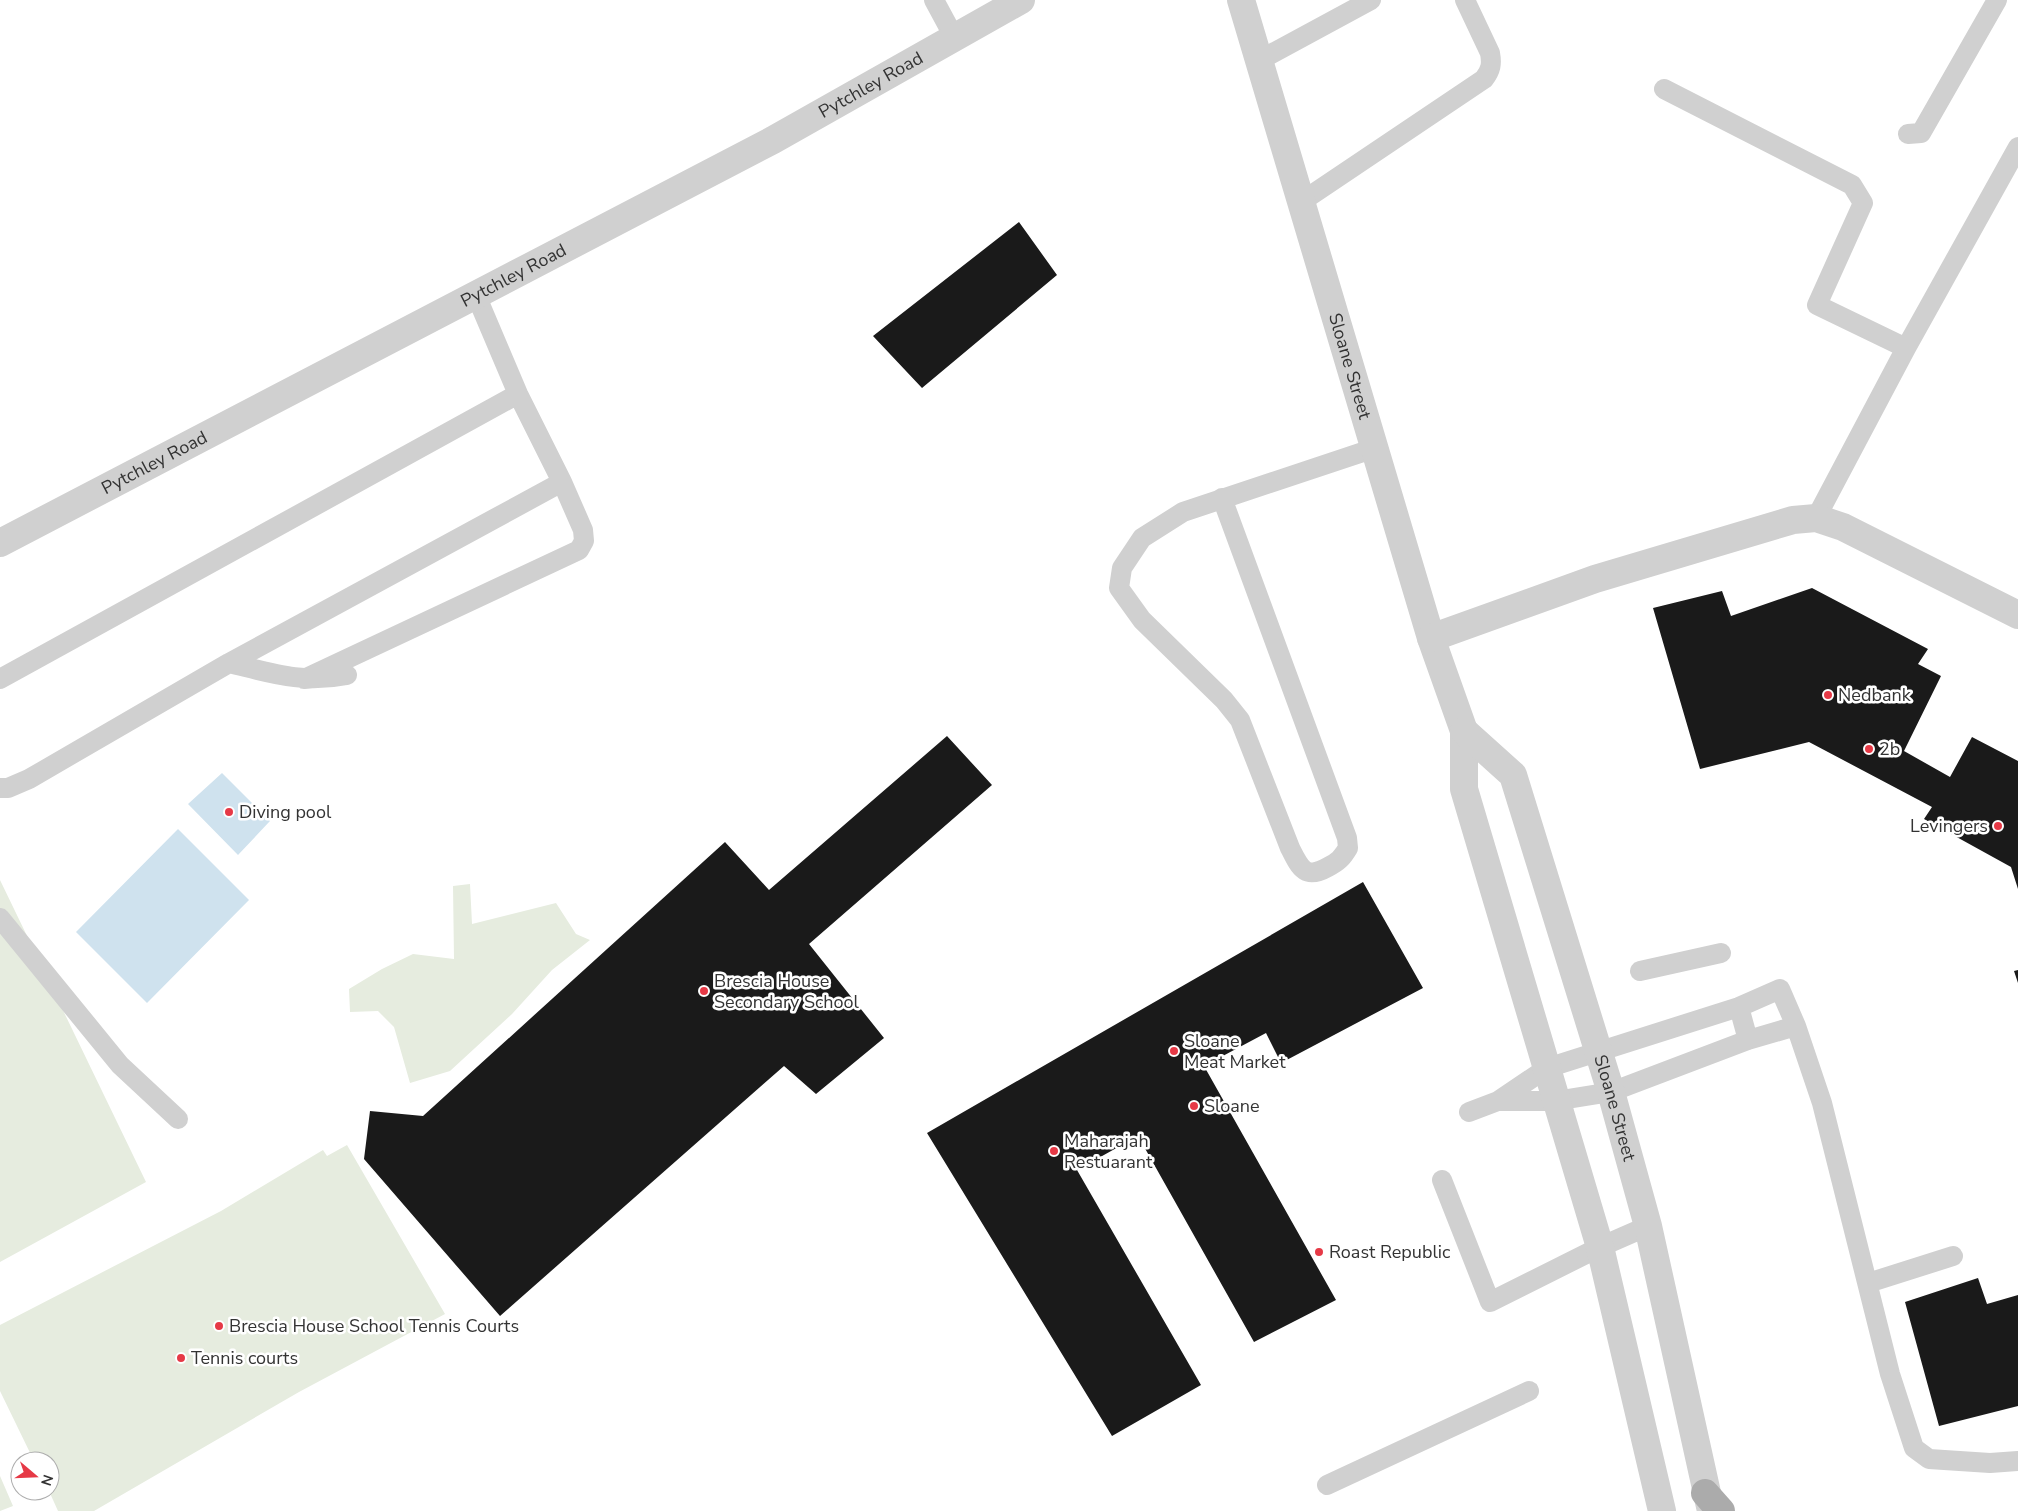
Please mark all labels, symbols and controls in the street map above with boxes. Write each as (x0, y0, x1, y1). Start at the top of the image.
street label: Pytchley Road (814, 46, 927, 124)
street label: Pytchley Road (456, 238, 570, 313)
street label: Sloane Street (1323, 310, 1377, 423)
street label: Pytchley Road (97, 425, 211, 500)
place label: Nedbank (1838, 683, 1912, 707)
marker: Nedbank (1822, 689, 1834, 701)
place label: 2b (1879, 737, 1900, 761)
marker: 2b (1863, 743, 1875, 755)
place label: Diving pool (239, 800, 332, 824)
marker: Diving pool (223, 806, 235, 818)
place label: Levingers (1910, 814, 1988, 838)
marker: Levingers (1992, 820, 2004, 832)
place label: Brescia House Secondary School (714, 969, 860, 1014)
marker: Brescia House Secondary School (698, 985, 710, 997)
place label: Sloane Meat Market (1184, 1029, 1286, 1074)
marker: Sloane Meat Market (1168, 1045, 1180, 1057)
street label: Sloane Street (1588, 1052, 1642, 1164)
place label: Sloane (1204, 1094, 1260, 1118)
marker: Sloane (1188, 1100, 1200, 1112)
place label: Maharajah Restuarant (1064, 1129, 1153, 1174)
marker: Maharajah Restuarant (1048, 1145, 1060, 1157)
place label: Roast Republic (1329, 1240, 1450, 1264)
marker: Roast Republic (1313, 1246, 1325, 1258)
place label: Brescia House School Tennis Courts (229, 1314, 519, 1338)
marker: Brescia House School Tennis Courts (213, 1320, 225, 1332)
place label: Tennis courts (191, 1346, 298, 1370)
marker: Tennis courts (175, 1352, 187, 1364)
north arrow (10, 1451, 60, 1501)
text: N (36, 1472, 58, 1488)

